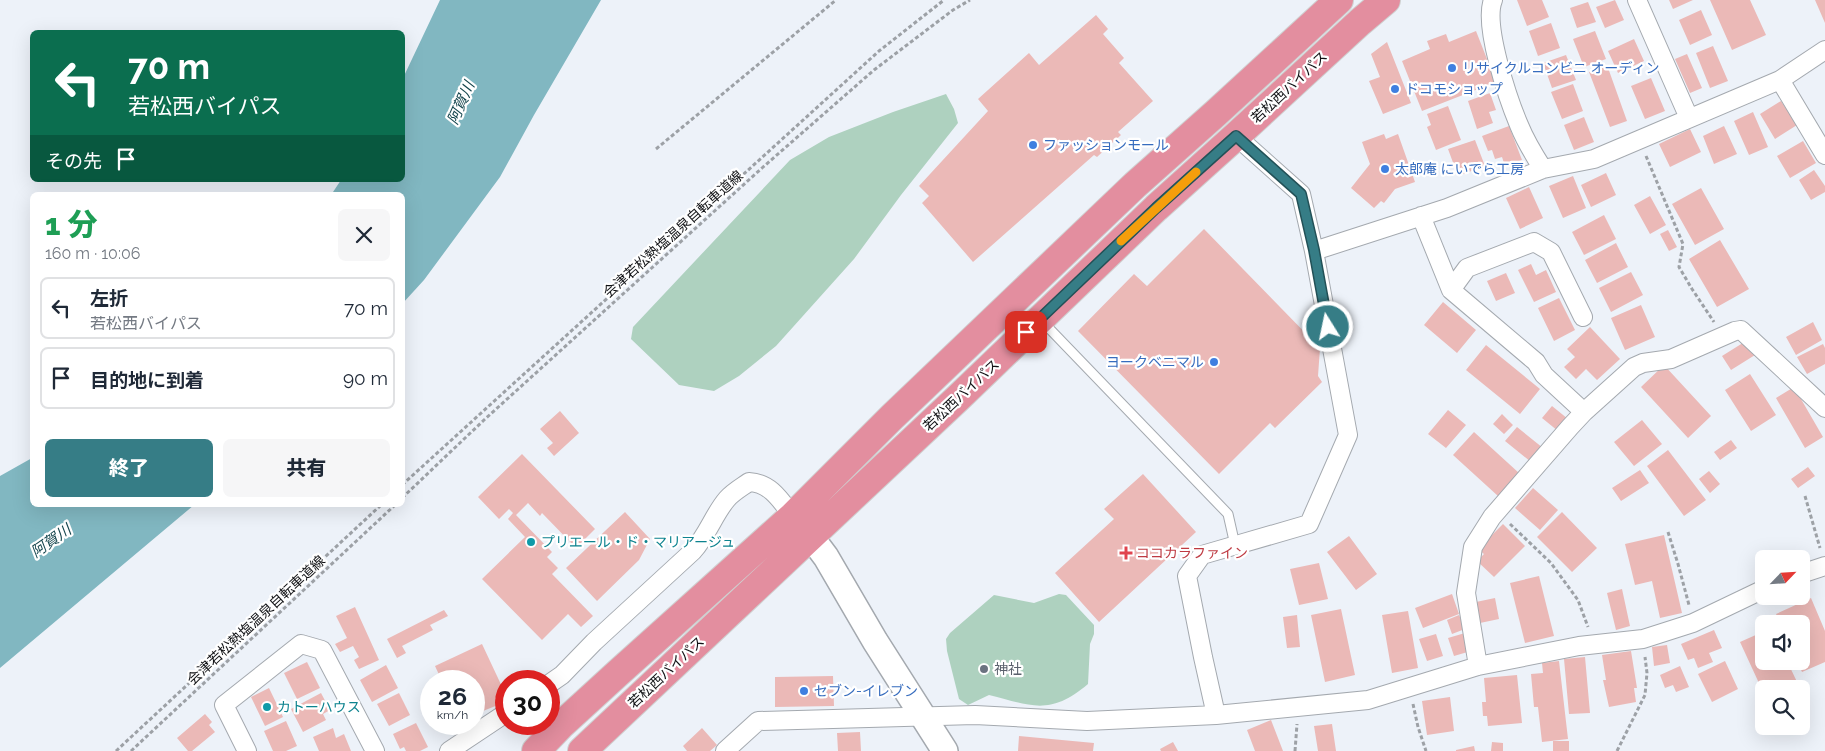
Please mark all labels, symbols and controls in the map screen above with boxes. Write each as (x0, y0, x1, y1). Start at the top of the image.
text: 70 m (128, 46, 210, 87)
street label: 若松西バイパス (1248, 48, 1330, 126)
icon: left (45, 50, 110, 115)
place label: リサイクルコンビニ オーディン (1462, 60, 1660, 76)
marker: リサイクルコンビニ オーディン (1446, 62, 1458, 74)
water label: 阿賀川 (444, 77, 479, 127)
place label: ドコモショップ (1405, 81, 1503, 97)
marker: ドコモショップ (1389, 83, 1401, 95)
text: 若松西バイパス (128, 93, 282, 119)
place label: ファッションモール (1043, 137, 1169, 153)
marker: ファッションモール (1027, 139, 1039, 151)
icon: arrive (112, 145, 140, 173)
text: その先 (45, 150, 102, 172)
place label: 太郎庵 にいでら工房 (1395, 161, 1524, 177)
marker: 太郎庵 にいでら工房 (1379, 163, 1391, 175)
street label: 会津若松熱塩温泉自転車道線 (600, 167, 746, 301)
text: 1 分 (45, 207, 98, 242)
button: close (338, 209, 390, 261)
text: 160 m · 10:06 (45, 244, 140, 263)
text: 左折 (90, 287, 128, 309)
icon: left (47, 294, 75, 322)
text: 70 m (344, 297, 388, 319)
position arrow (1301, 300, 1353, 352)
pin (1005, 311, 1047, 353)
text: 若松西バイパス (90, 314, 202, 333)
icon: arrive (1012, 318, 1040, 346)
place label: ヨークベニマル (1106, 354, 1204, 370)
street label: 若松西バイパス (920, 356, 1002, 434)
marker: ヨークベニマル (1208, 356, 1220, 368)
icon: arrive (47, 364, 75, 392)
text: 90 m (343, 367, 388, 389)
text: 目的地に到着 (90, 369, 204, 391)
button: 終了 (45, 439, 213, 497)
button: 共有 (223, 439, 390, 497)
water label: 阿賀川 (27, 520, 76, 561)
place label: プリエール・ド・マリアージュ (541, 534, 735, 550)
marker: プリエール・ド・マリアージュ (525, 536, 537, 548)
place label: ココカラファイン (1136, 545, 1248, 561)
marker: ココカラファイン (1120, 547, 1132, 559)
north arrow (1755, 550, 1810, 605)
map controls (1755, 550, 1810, 735)
street label: 会津若松熱塩温泉自転車道線 (184, 552, 328, 688)
button: sound (1755, 615, 1810, 670)
street label: 若松西バイパス (625, 633, 707, 711)
place label: 神社 (994, 661, 1022, 677)
marker: 神社 (978, 663, 990, 675)
speed limit sign: 30 (495, 670, 560, 735)
button: search (1755, 680, 1810, 735)
text: 26 (438, 681, 467, 711)
place label: セブン-イレブン (814, 683, 918, 699)
marker: セブン-イレブン (798, 685, 810, 697)
place label: カトーハウス (277, 699, 361, 715)
marker: カトーハウス (261, 701, 273, 713)
text: km/h (437, 708, 468, 722)

